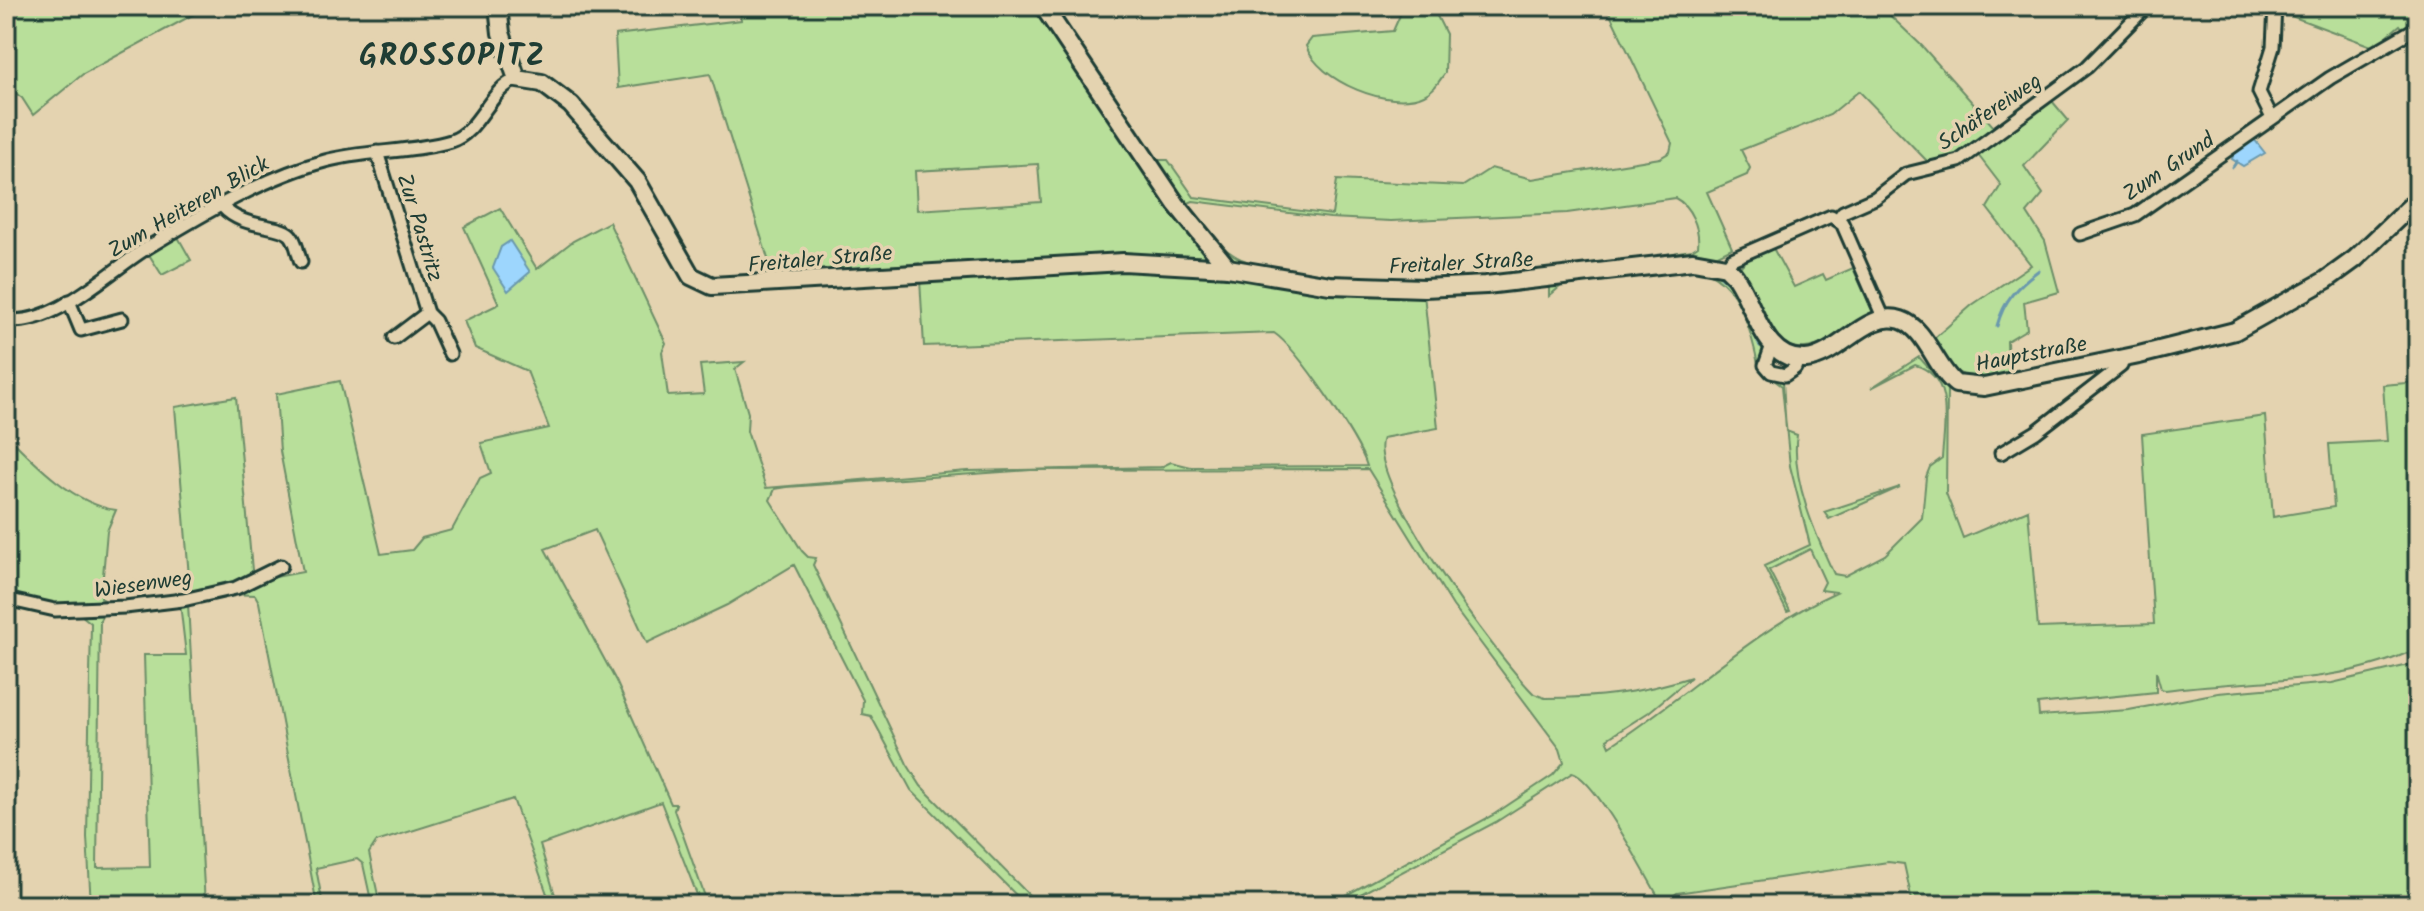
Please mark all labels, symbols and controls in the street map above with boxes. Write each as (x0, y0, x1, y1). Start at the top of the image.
district label: GROSSOPITZ (359, 33, 547, 81)
street label: Schäfereiweg (1931, 65, 2050, 161)
street label: Zum Grund (2116, 124, 2223, 212)
street label: Zum Heiteren Blick (102, 147, 277, 269)
street label: Zur Pastritz (386, 169, 452, 286)
street label: Freitaler Straße (747, 237, 894, 284)
street label: Freitaler Straße (1388, 243, 1534, 286)
street label: Hauptstraße (1973, 327, 2090, 383)
street label: Wiesenweg (92, 561, 195, 610)

